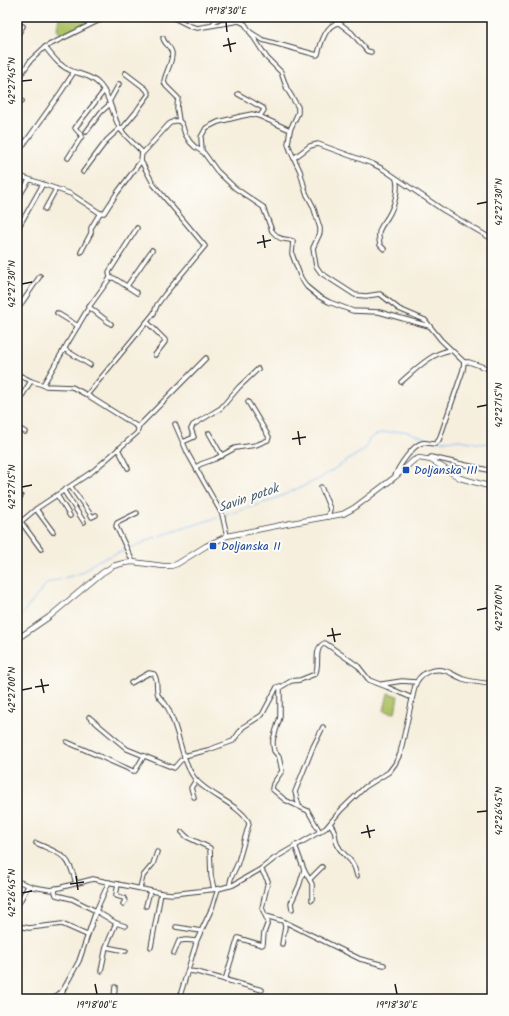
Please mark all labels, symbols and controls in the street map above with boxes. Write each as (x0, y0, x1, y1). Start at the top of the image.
text: 19°18'30"E (205, 3, 248, 19)
text: 42°27'45"N (4, 57, 20, 105)
text: 42°27'30"N (491, 178, 507, 226)
text: 42°27'30"N (4, 260, 20, 308)
text: 42°27'15"N (491, 382, 507, 428)
place label: Doljanska III (414, 461, 478, 480)
text: 42°27'15"N (4, 464, 20, 510)
marker: Doljanska III (401, 465, 411, 475)
water label: Savin potok (215, 478, 283, 519)
place label: Doljanska II (221, 537, 281, 556)
marker: Doljanska II (208, 541, 218, 551)
text: 42°27'00"N (491, 584, 507, 631)
text: 42°27'00"N (4, 666, 20, 713)
text: 42°26'45"N (491, 787, 507, 835)
text: 42°26'45"N (4, 869, 20, 917)
text: 19°18'00"E (76, 997, 119, 1013)
text: 19°18'30"E (376, 997, 419, 1013)

